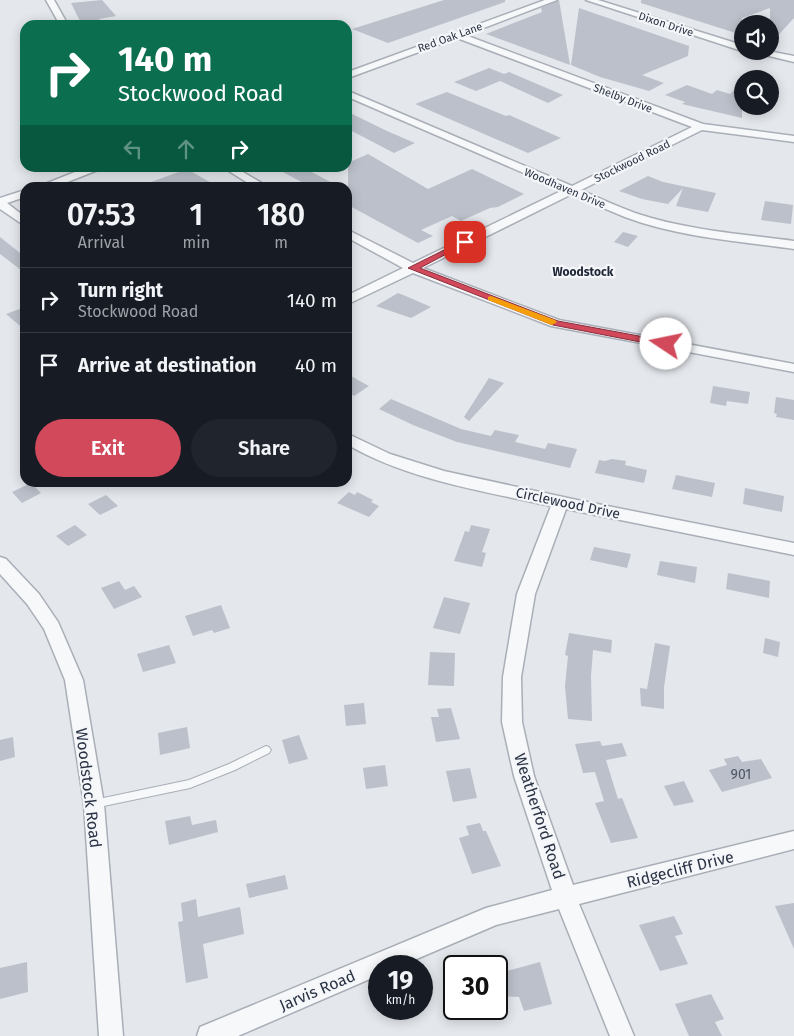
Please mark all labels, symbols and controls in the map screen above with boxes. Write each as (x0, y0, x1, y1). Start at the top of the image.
street label: Dixon Drive (637, 9, 695, 39)
map controls (734, 15, 779, 115)
button: sound (734, 15, 779, 60)
street label: Red Oak Lane (416, 20, 484, 55)
text: 140 m (118, 38, 212, 80)
icon: right (35, 40, 100, 105)
button: search (734, 70, 779, 115)
text: Stockwood Road (118, 80, 283, 107)
street label: Shelby Drive (591, 81, 654, 116)
icon: left (119, 135, 147, 163)
icon: ahead (172, 135, 200, 163)
icon: right (225, 135, 253, 163)
street label: Stockwood Road (592, 137, 672, 185)
street label: Woodhaven Drive (522, 165, 607, 211)
text: 07:53 (67, 197, 136, 233)
text: 1 (190, 197, 203, 233)
text: 180 (257, 197, 305, 233)
pin (444, 221, 486, 263)
icon: arrive (451, 228, 479, 256)
text: Arrival (78, 233, 125, 252)
text: min (183, 233, 210, 252)
text: m (274, 233, 288, 252)
district label: Woodstock (553, 265, 614, 279)
text: Turn right (78, 279, 163, 302)
icon: right (35, 286, 63, 314)
text: 140 m (287, 289, 337, 312)
text: Stockwood Road (78, 302, 198, 321)
position arrow (639, 317, 691, 369)
icon: arrive (35, 351, 63, 379)
text: Arrive at destination (78, 354, 257, 377)
text: 40 m (295, 354, 337, 377)
button: Exit (35, 419, 181, 477)
button: Share (191, 419, 337, 477)
street label: Circlewood Drive (514, 484, 622, 523)
street label: Woodstock Road (72, 727, 105, 849)
street label: Weatherford Road (510, 751, 569, 882)
house number: 901 (731, 766, 751, 783)
street label: Ridgecliff Drive (625, 847, 736, 892)
speed limit sign: 30 (443, 955, 508, 1020)
street label: Jarvis Road (276, 966, 358, 1015)
text: 19 (388, 966, 413, 996)
text: km/h (386, 993, 415, 1007)

